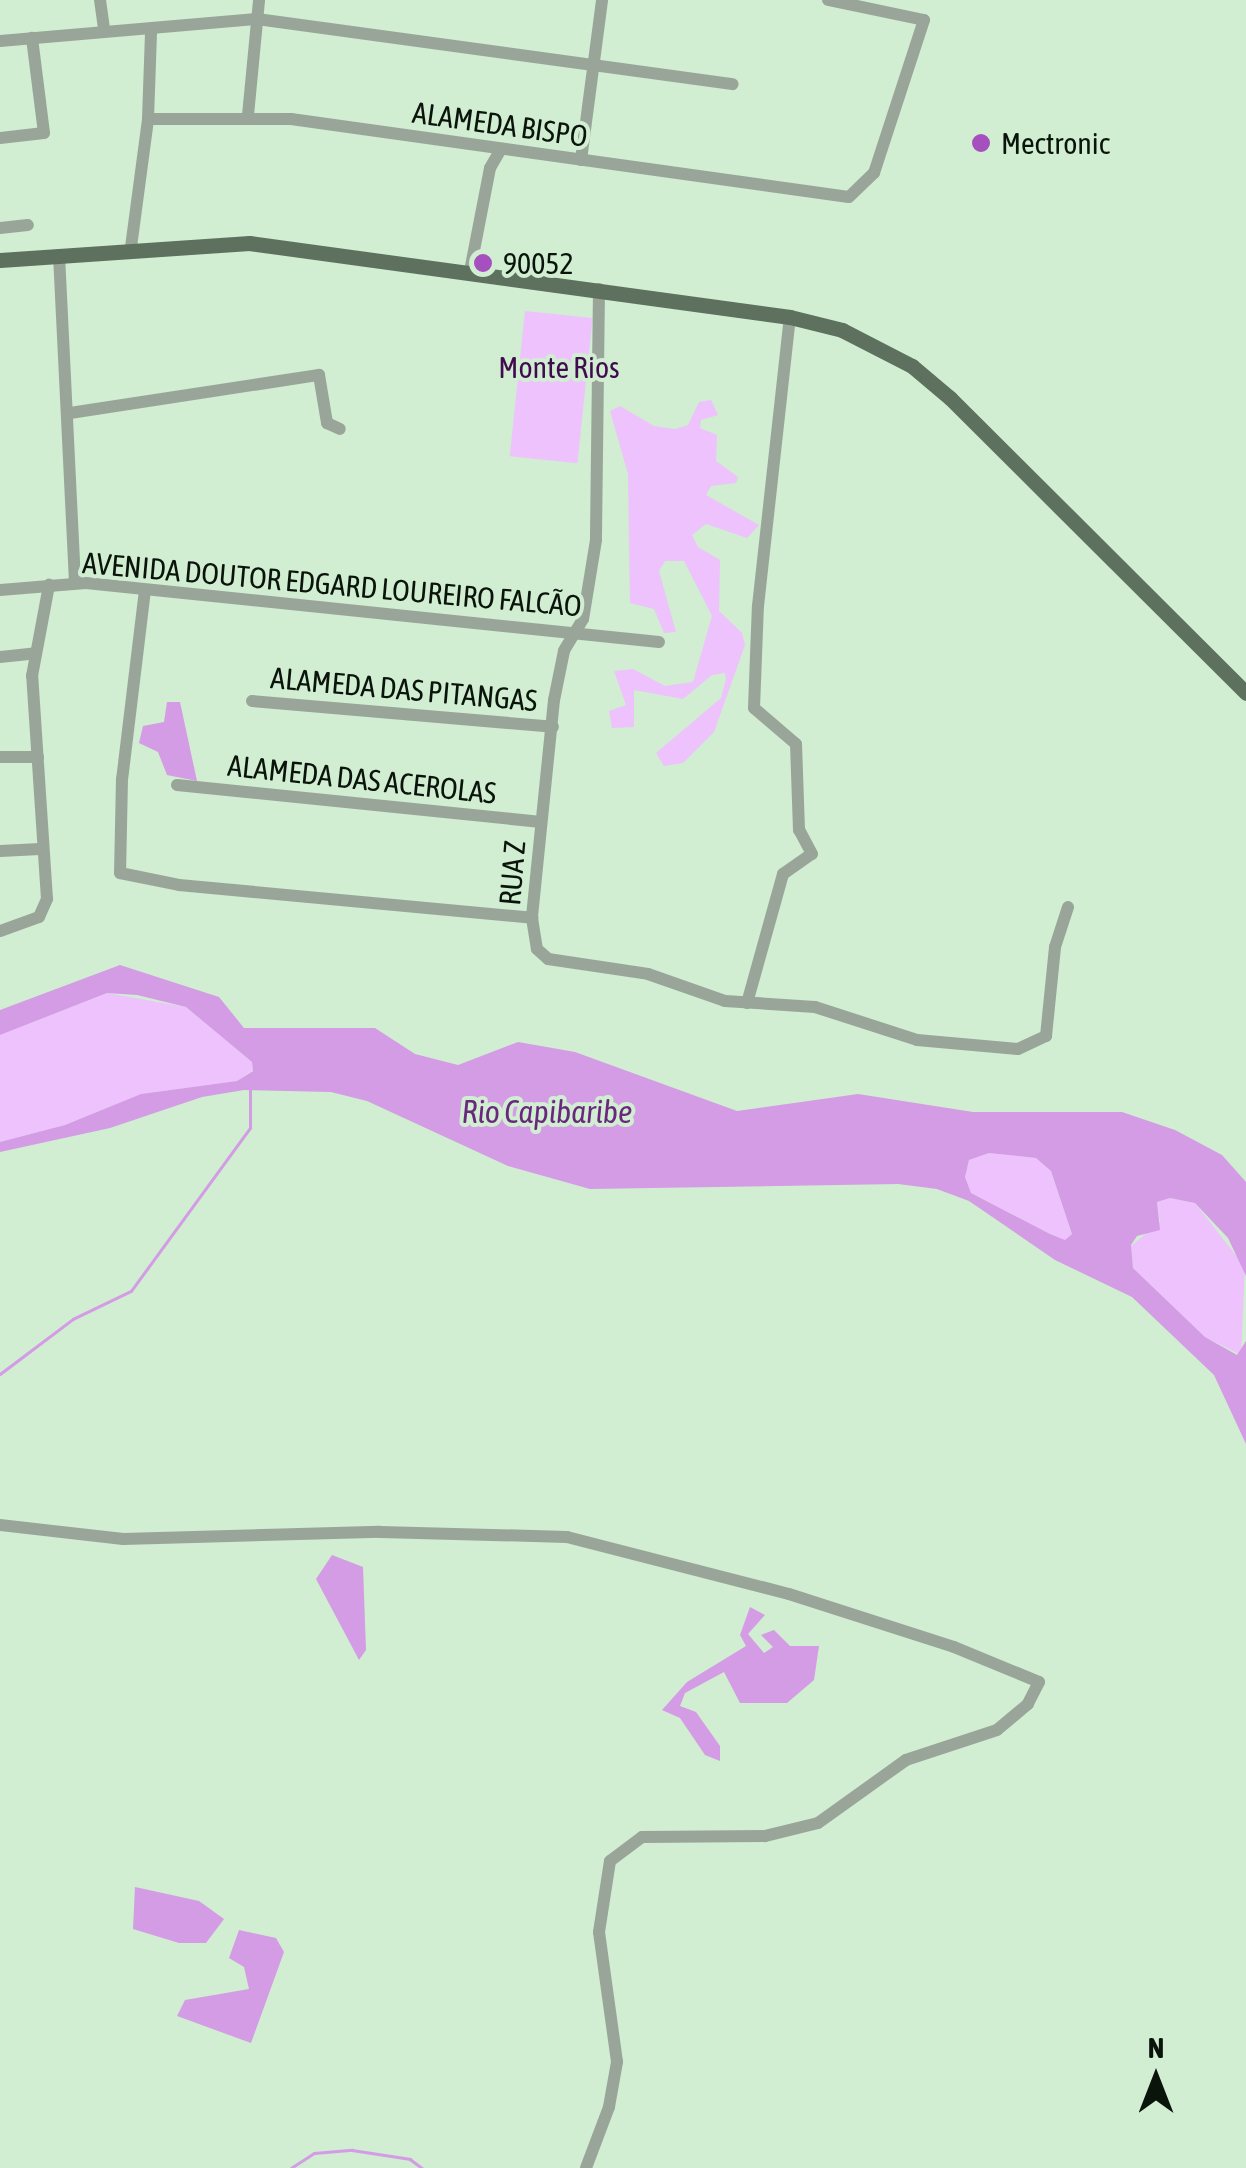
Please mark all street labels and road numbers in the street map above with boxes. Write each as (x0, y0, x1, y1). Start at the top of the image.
street label: ALAMEDA BISPO (410, 94, 590, 154)
street label: AVENIDA DOUTOR EDGARD LOUREIRO FALCÃO (81, 544, 583, 624)
street label: ALAMEDA DAS PITANGAS (269, 659, 539, 719)
street label: ALAMEDA DAS ACEROLAS (226, 747, 498, 811)
street label: RUA Z (491, 839, 533, 907)

